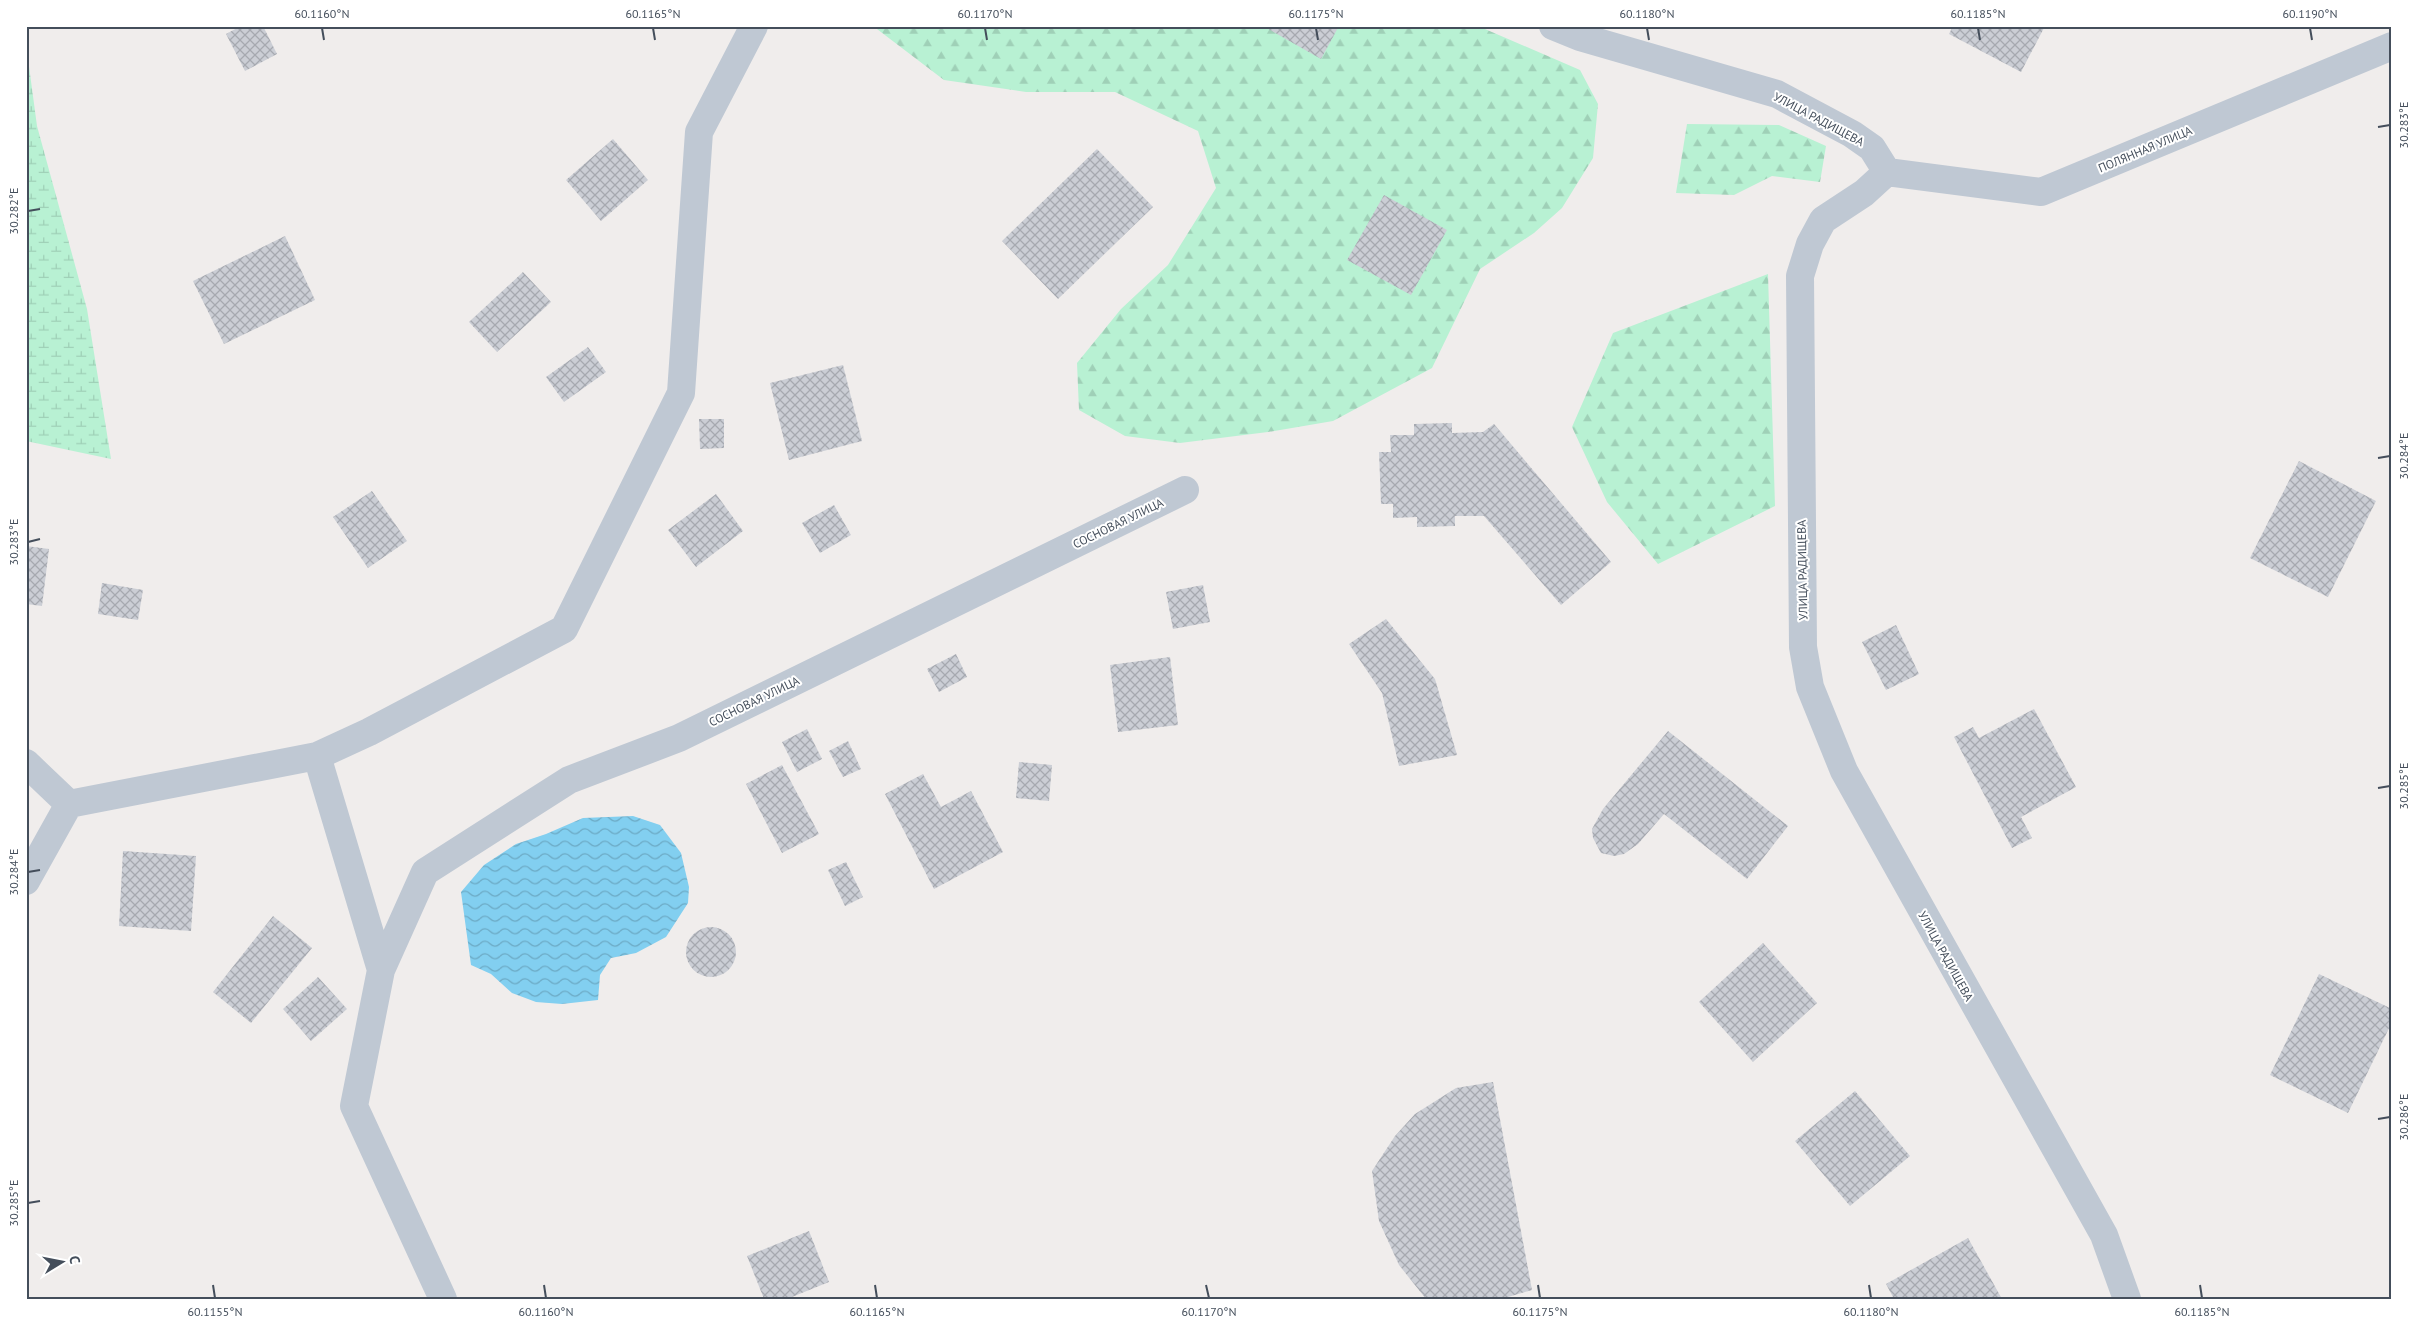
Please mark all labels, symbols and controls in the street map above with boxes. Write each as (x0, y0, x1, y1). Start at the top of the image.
text: 60.1160°N (295, 6, 349, 21)
text: 60.1165°N (626, 6, 680, 21)
text: 60.1170°N (958, 6, 1012, 21)
text: 60.1175°N (1289, 6, 1343, 21)
text: 60.1180°N (1620, 6, 1674, 21)
text: 60.1185°N (1951, 6, 2005, 21)
text: 60.1190°N (2283, 6, 2337, 21)
street label: УЛИЦА РАДИЩЕВА (1771, 89, 1867, 149)
text: 30.283°E (2396, 102, 2411, 148)
street label: ПОЛЯННАЯ УЛИЦА (2096, 122, 2194, 176)
text: 30.282°E (6, 188, 21, 234)
text: 30.284°E (2396, 433, 2411, 479)
street label: СОСНОВАЯ УЛИЦА (1070, 495, 1166, 551)
text: 30.283°E (6, 519, 21, 565)
street label: УЛИЦА РАДИЩЕВА (1794, 520, 1810, 620)
street label: СОСНОВАЯ УЛИЦА (706, 673, 802, 729)
text: 30.285°E (2396, 763, 2411, 809)
text: 30.284°E (6, 849, 21, 895)
street label: УЛИЦА РАДИЩЕВА (1915, 908, 1977, 1004)
text: 30.286°E (2396, 1094, 2411, 1140)
text: 30.285°E (6, 1180, 21, 1226)
north arrow (38, 1238, 88, 1288)
text: С (65, 1254, 84, 1265)
text: 60.1155°N (188, 1304, 242, 1319)
text: 60.1160°N (519, 1304, 573, 1319)
text: 60.1165°N (850, 1304, 904, 1319)
text: 60.1170°N (1182, 1304, 1236, 1319)
text: 60.1175°N (1513, 1304, 1567, 1319)
text: 60.1180°N (1844, 1304, 1898, 1319)
text: 60.1185°N (2175, 1304, 2229, 1319)

